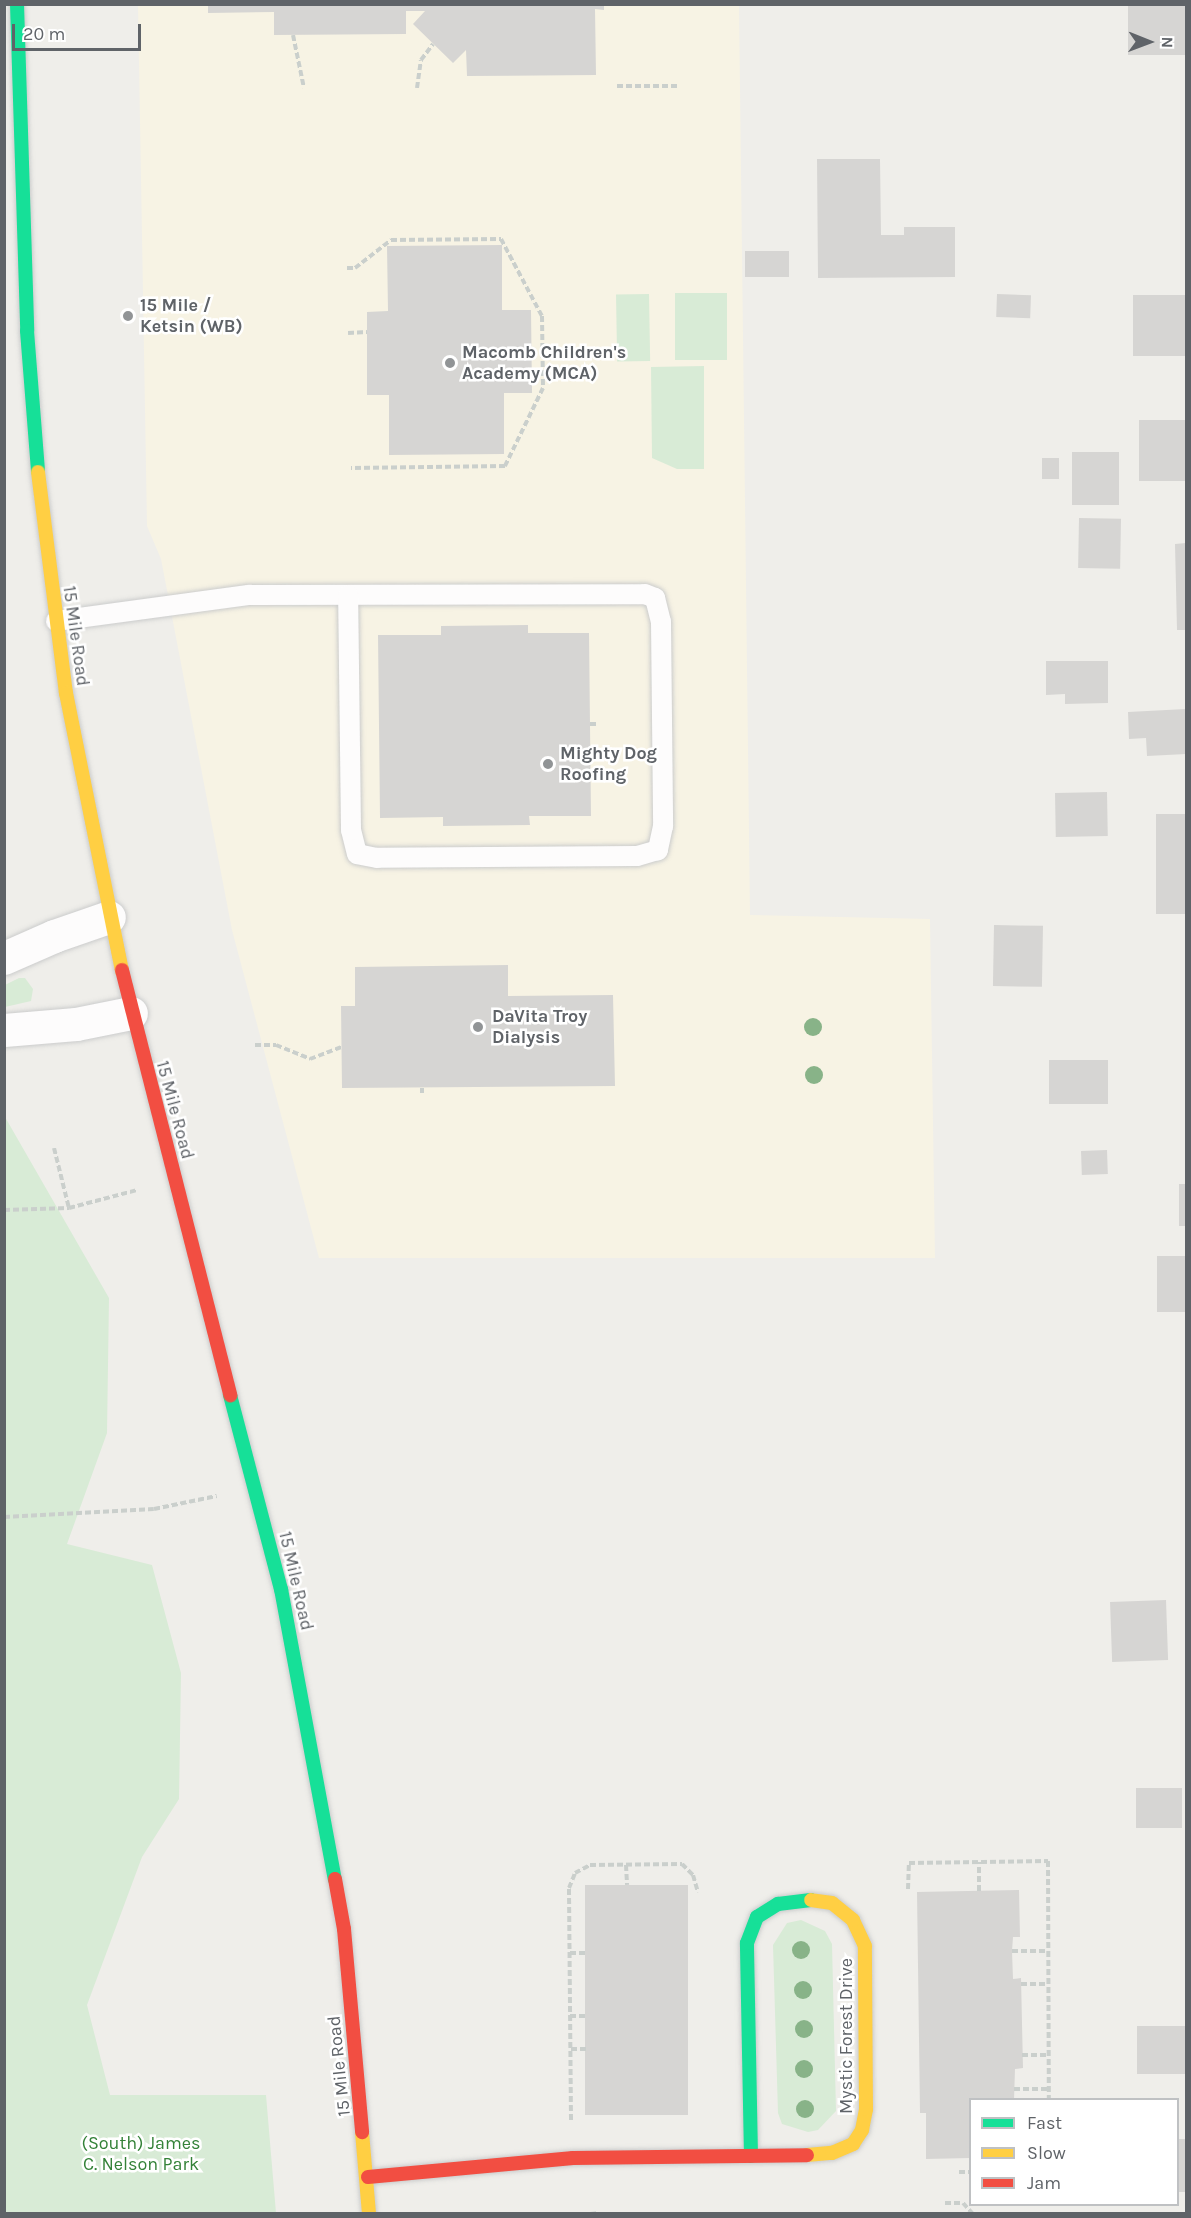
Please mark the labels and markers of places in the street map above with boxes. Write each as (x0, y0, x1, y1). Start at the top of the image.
place label: 15 Mile / Ketsin (WB) (140, 295, 243, 338)
marker: 15 Mile / Ketsin (WB) (121, 309, 135, 323)
place label: Macomb Children's Academy (MCA) (462, 342, 626, 385)
marker: Macomb Children's Academy (MCA) (443, 356, 457, 370)
place label: Mighty Dog Roofing (560, 743, 657, 786)
marker: Mighty Dog Roofing (541, 757, 555, 771)
place label: DaVita Troy Dialysis (492, 1006, 587, 1048)
marker: DaVita Troy Dialysis (469, 1018, 487, 1036)

